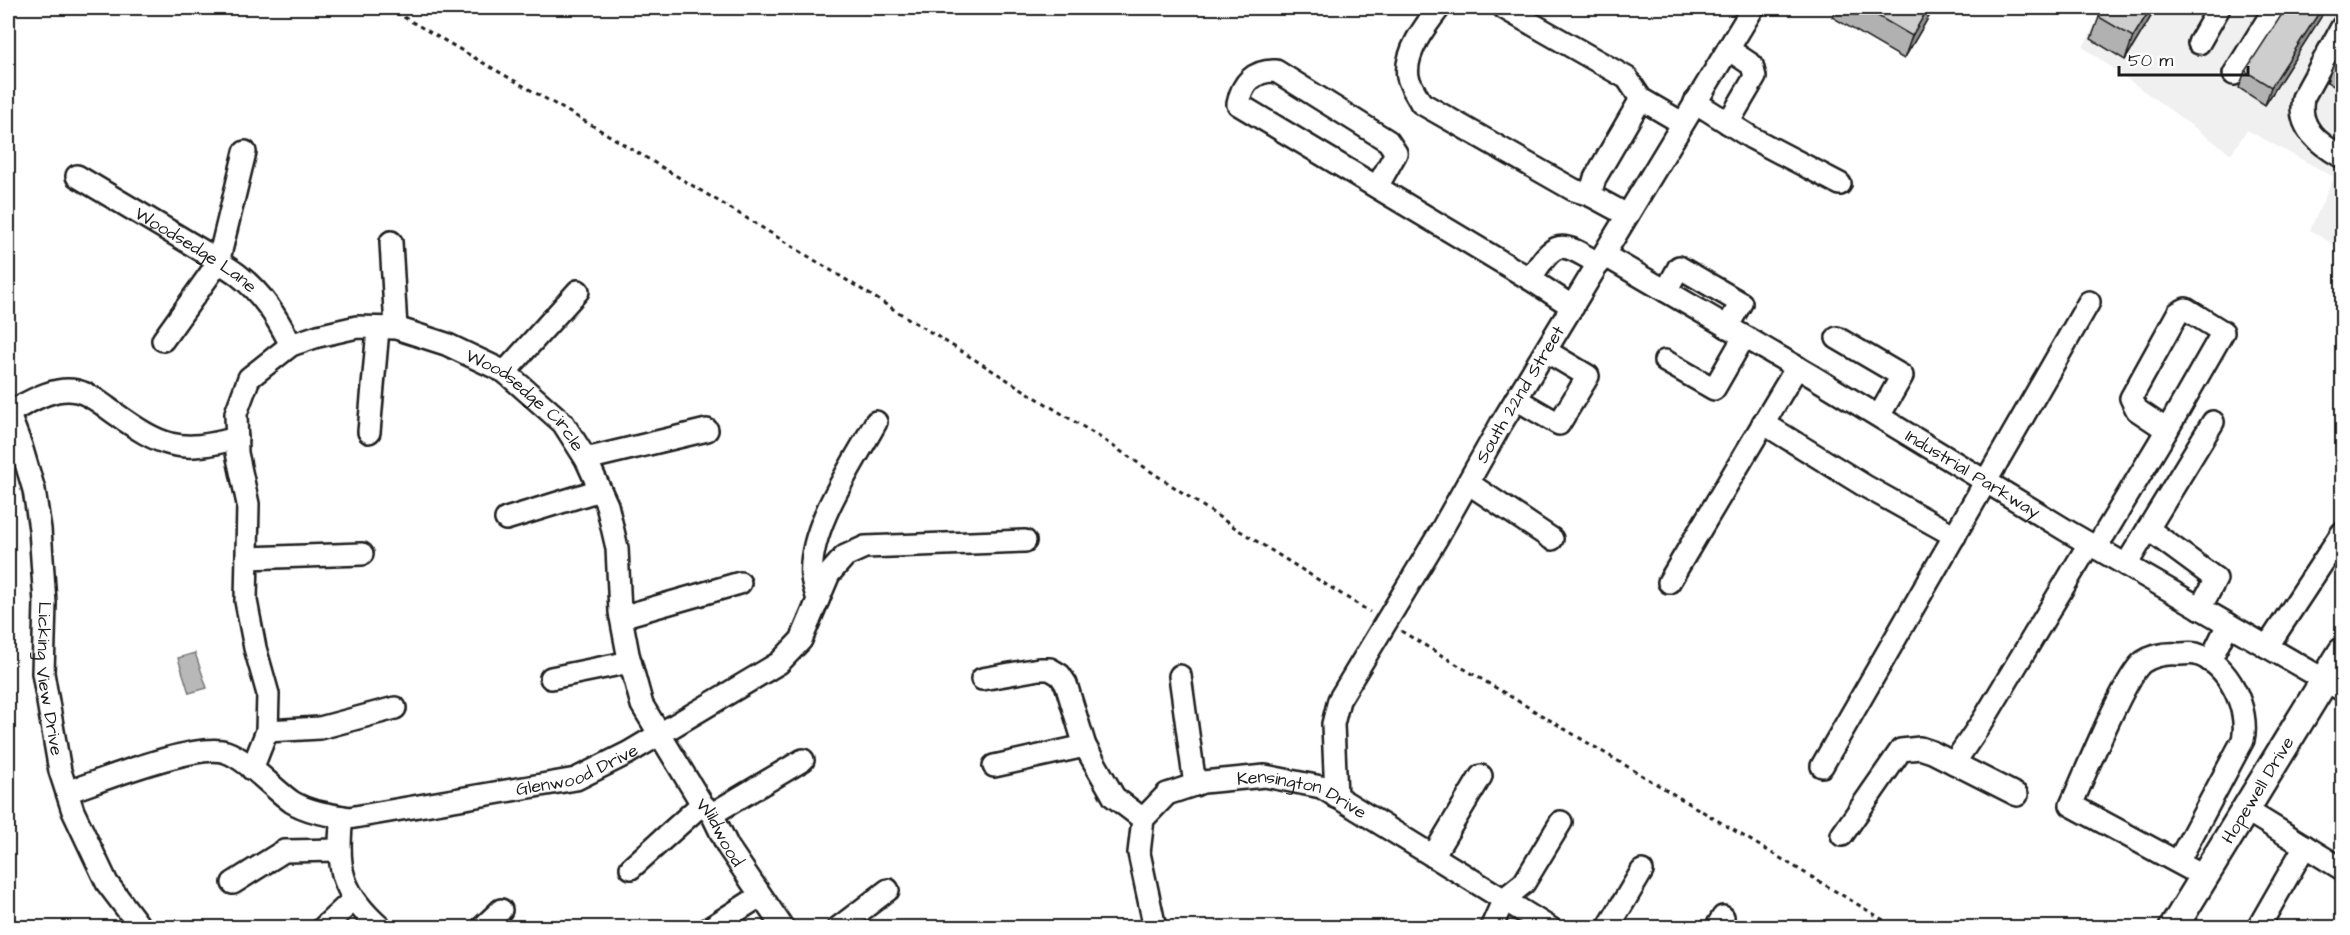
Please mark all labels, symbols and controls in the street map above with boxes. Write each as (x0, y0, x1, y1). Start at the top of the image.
scale bar (2119, 39, 2248, 77)
text: 50 m (2128, 48, 2173, 73)
street label: Woodsedge Lane (130, 201, 263, 298)
street label: South 22nd Street (1469, 320, 1571, 467)
street label: Woodsedge Circle (462, 343, 590, 456)
street label: Industrial Parkway (1901, 423, 2045, 525)
street label: Licking View Drive (30, 601, 70, 758)
street label: Hopewell Drive (2215, 731, 2300, 848)
street label: Glenwood Drive (514, 737, 643, 802)
street label: Kensington Drive (1236, 763, 1372, 825)
street label: Wildwood (690, 792, 750, 872)

